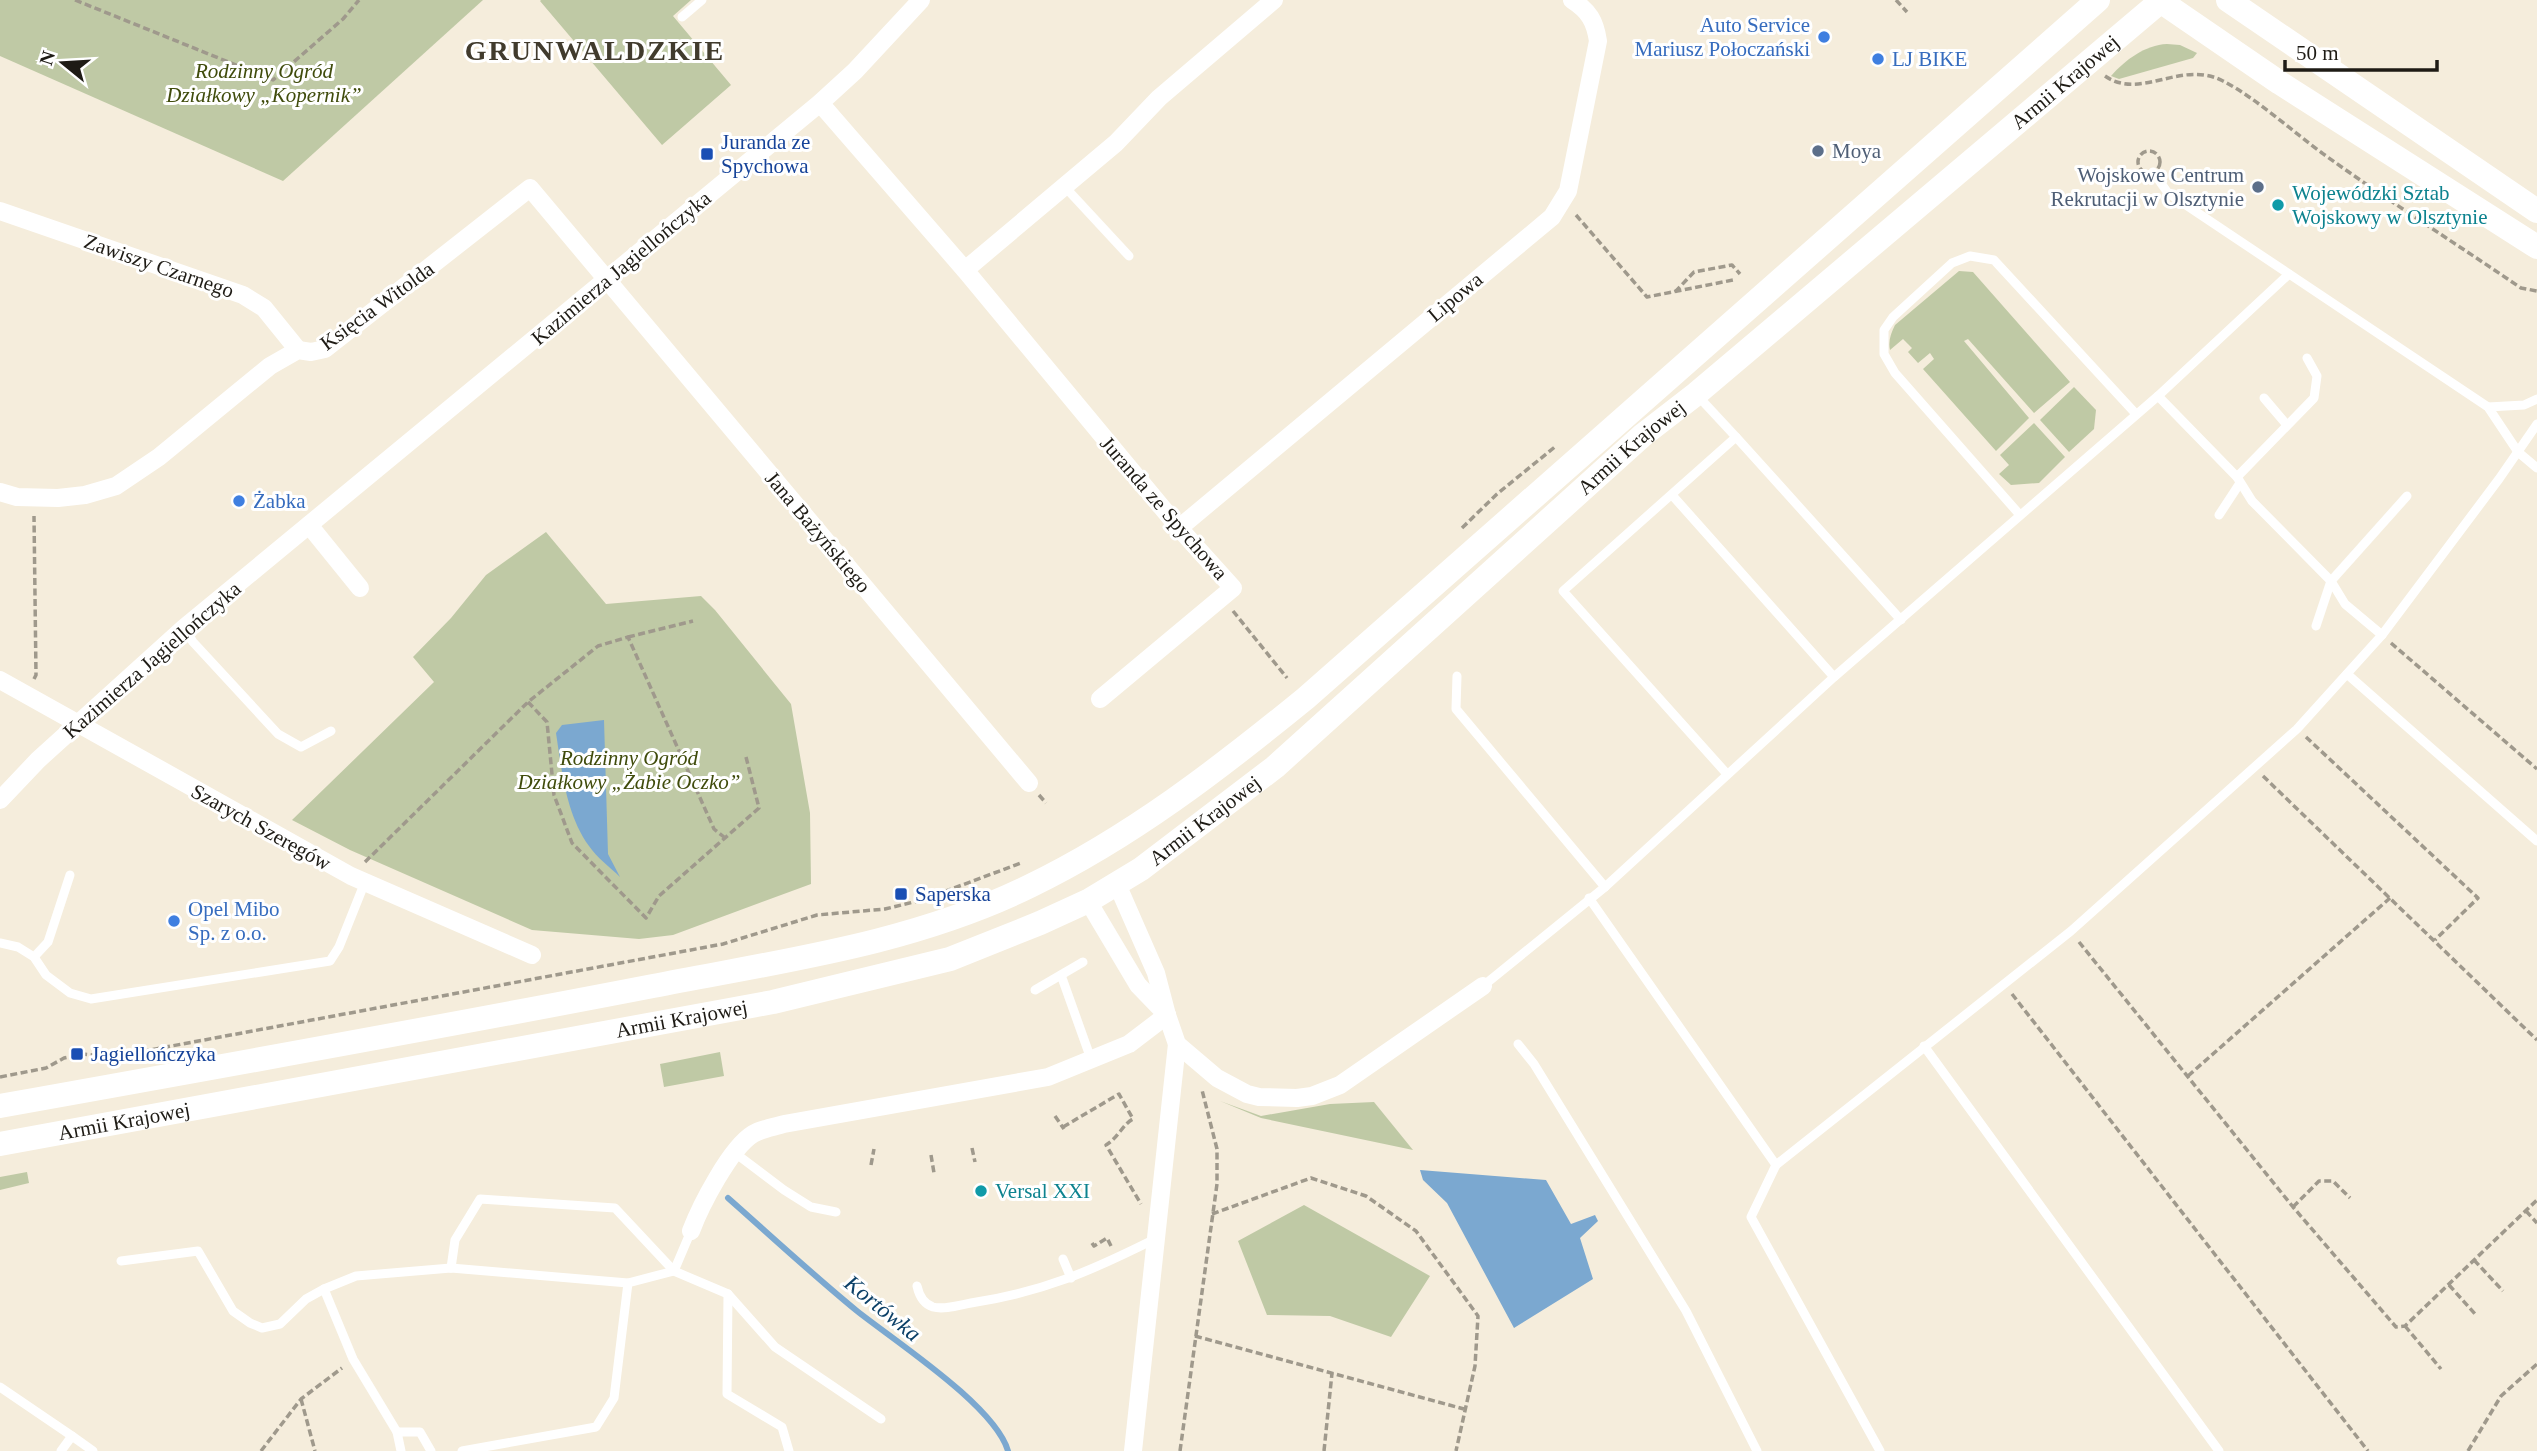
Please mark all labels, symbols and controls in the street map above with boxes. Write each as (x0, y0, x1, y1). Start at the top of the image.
place label: Auto Service Mariusz Połoczański (1634, 13, 1810, 61)
north arrow (28, 28, 98, 98)
scale bar (2285, 28, 2437, 72)
marker: Auto Service Mariusz Połoczański (1816, 29, 1832, 45)
street label: Armii Krajowej (2006, 30, 2124, 134)
district label: GRUNWALDZKIE (465, 35, 725, 66)
text: 50 m (2296, 41, 2339, 65)
place label: LJ BIKE (1892, 47, 1967, 71)
text: N (35, 48, 59, 68)
marker: LJ BIKE (1870, 51, 1886, 67)
park label: Rodzinny Ogród Działkowy „Kopernik” (165, 59, 362, 107)
place label: Juranda ze Spychowa (721, 130, 810, 178)
place label: Moya (1832, 139, 1882, 163)
marker: Moya (1810, 143, 1826, 159)
marker: Juranda ze Spychowa (699, 146, 715, 162)
place label: Wojskowe Centrum Rekrutacji w Olsztynie (2050, 163, 2244, 211)
marker: Wojskowe Centrum Rekrutacji w Olsztynie (2250, 179, 2266, 195)
place label: Wojewódzki Sztab Wojskowy w Olsztynie (2292, 181, 2487, 229)
street label: Kazimierza Jagiellończyka (526, 185, 716, 350)
marker: Wojewódzki Sztab Wojskowy w Olsztynie (2270, 197, 2286, 213)
street label: Zawiszy Czarnego (81, 229, 237, 303)
street label: Księcia Witolda (315, 256, 439, 355)
street label: Lipowa (1423, 267, 1488, 327)
street label: Armii Krajowej (1573, 395, 1690, 500)
street label: Juranda ze Spychowa (1095, 431, 1233, 585)
street label: Jana Bażyńskiego (760, 466, 876, 598)
place label: Żabka (253, 489, 306, 513)
marker: Żabka (231, 493, 247, 509)
street label: Kazimierza Jagiellończyka (59, 576, 246, 743)
park label: Rodzinny Ogród Działkowy „Żabie Oczko” (517, 746, 740, 794)
street label: Armii Krajowej (1144, 770, 1265, 870)
street label: Szarych Szeregów (187, 779, 336, 876)
place label: Saperska (915, 882, 991, 906)
marker: Saperska (893, 886, 909, 902)
place label: Opel Mibo Sp. z o.o. (188, 897, 280, 945)
marker: Opel Mibo Sp. z o.o. (166, 913, 182, 929)
street label: Armii Krajowej (614, 995, 749, 1043)
place label: Jagiellończyka (91, 1042, 216, 1066)
marker: Jagiellończyka (69, 1046, 85, 1062)
street label: Armii Krajowej (56, 1097, 192, 1145)
place label: Versal XXI (995, 1179, 1090, 1203)
marker: Versal XXI (973, 1183, 989, 1199)
water label: Kortówka (839, 1269, 926, 1347)

